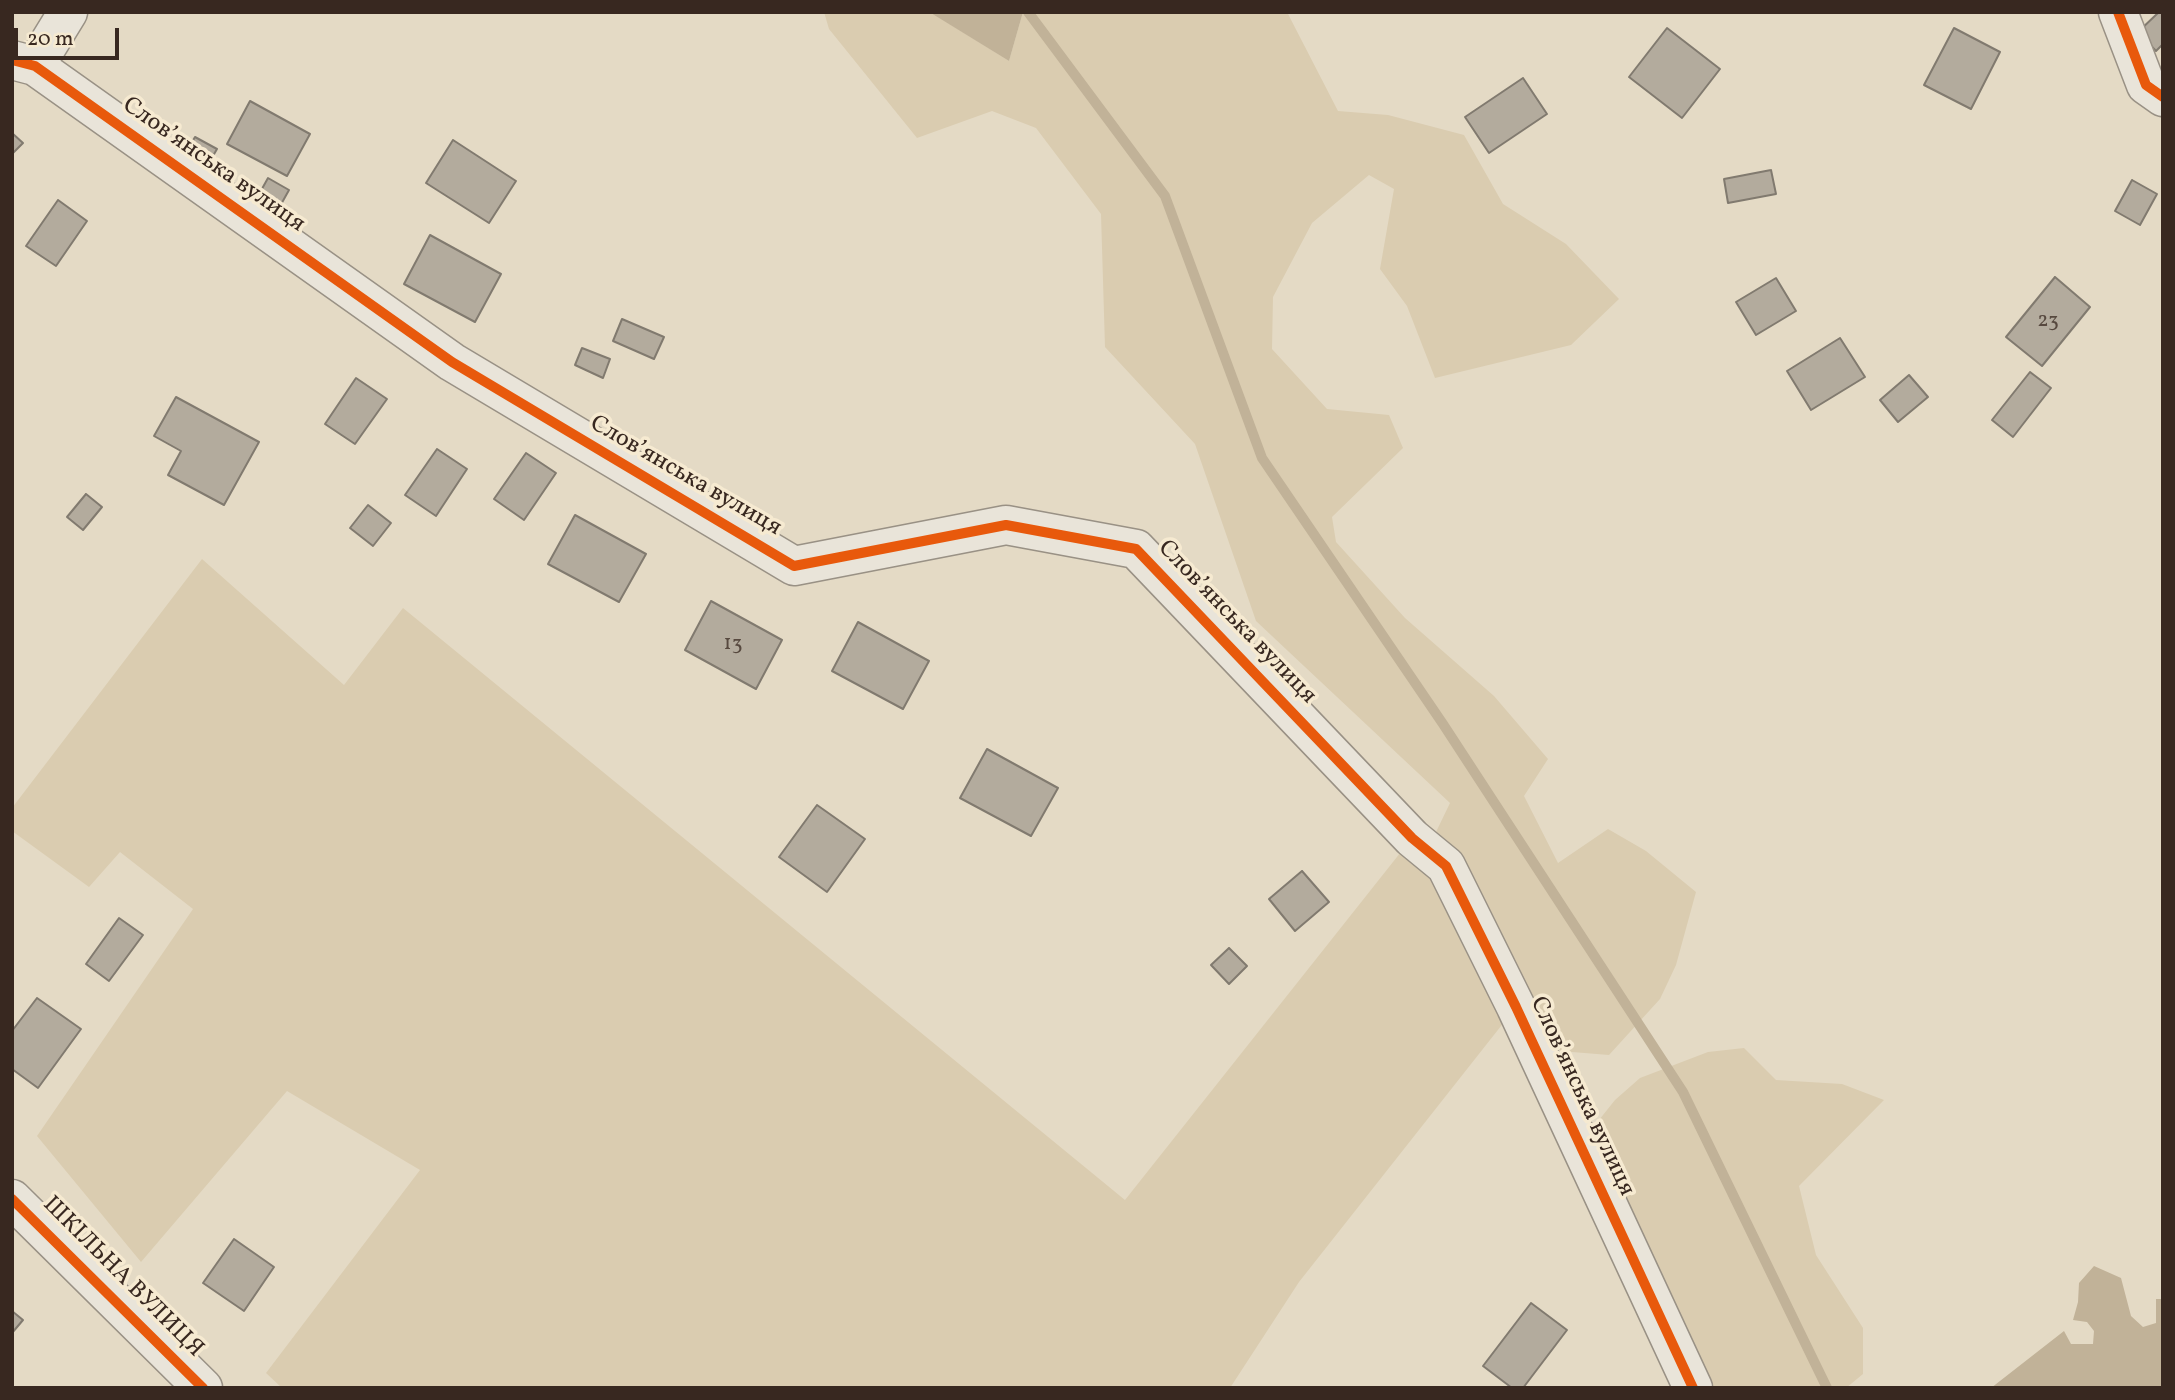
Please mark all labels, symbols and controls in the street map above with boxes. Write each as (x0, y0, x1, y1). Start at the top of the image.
scale bar (18, 14, 122, 58)
text: 20 m (27, 25, 73, 54)
street label: Словʼянська вулиця (116, 92, 310, 240)
house number: 23 (2037, 309, 2059, 335)
street label: Словʼянська вулиця (584, 410, 786, 544)
street label: Словʼянська вулиця (1151, 535, 1321, 711)
house number: 13 (724, 632, 742, 658)
street label: Словʼянська вулиця (1522, 993, 1640, 1201)
street label: ШКІЛЬНА ВУЛИЦЯ (36, 1192, 208, 1364)

